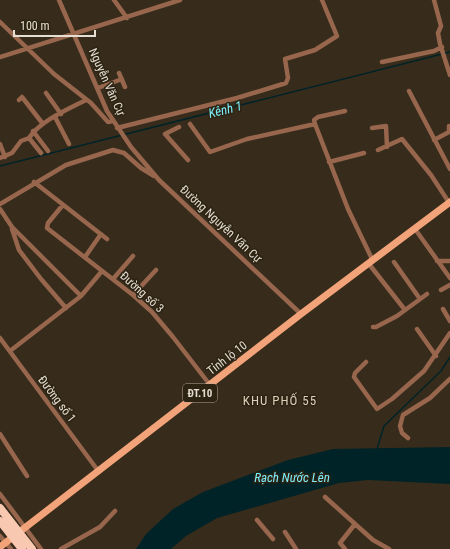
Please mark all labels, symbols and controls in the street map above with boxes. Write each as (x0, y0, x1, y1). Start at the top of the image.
scale bar (14, 12, 95, 38)
text: 100 m (20, 19, 50, 33)
street label: Nguyễn Văn Cự (86, 46, 128, 118)
water label: Kênh 1 (207, 98, 243, 121)
street label: Đường Nguyễn Văn Cự (177, 183, 265, 266)
street label: Đường số 3 (117, 269, 167, 315)
street label: Tỉnh lộ 10 (204, 338, 250, 378)
street label: Đường số 1 (35, 373, 79, 425)
road number: ĐT.10 (183, 384, 217, 402)
district label: KHU PHỐ 55 (243, 392, 317, 408)
water label: Rạch Nước Lên (254, 470, 330, 485)

